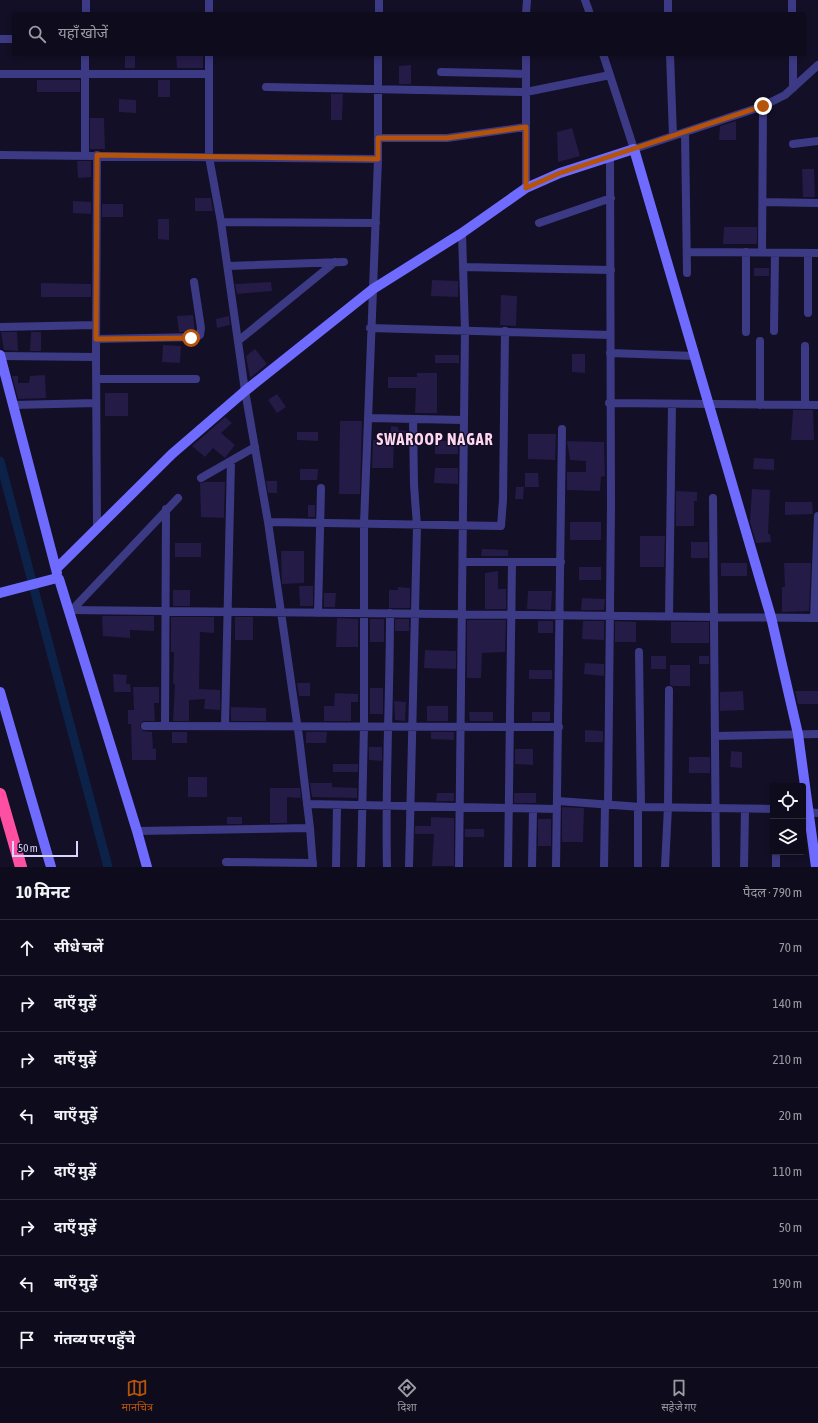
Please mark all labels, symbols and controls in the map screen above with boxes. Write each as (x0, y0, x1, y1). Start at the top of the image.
search box (12, 12, 806, 56)
icon: search (26, 23, 48, 45)
text: यहाँ खोजें (58, 24, 108, 41)
route end (754, 97, 772, 115)
route start (182, 329, 200, 347)
district label: SWAROOP NAGAR (376, 430, 494, 448)
map controls (770, 783, 806, 855)
button: locate (770, 783, 806, 819)
button: layers (770, 819, 806, 855)
scale bar (12, 839, 78, 858)
text: 50 m (18, 842, 38, 854)
text: 10 मिनट (16, 882, 70, 902)
text: पैदल · 790 m (743, 885, 802, 900)
icon: ahead (16, 937, 38, 959)
text: सीधे चलें (54, 938, 103, 955)
text: 70 m (779, 940, 802, 955)
icon: right (16, 993, 38, 1015)
text: दाएँ मुड़ें (54, 994, 96, 1011)
text: 140 m (773, 996, 802, 1011)
icon: right (16, 1049, 38, 1071)
text: दाएँ मुड़ें (54, 1050, 96, 1067)
text: 210 m (773, 1052, 802, 1067)
icon: left (16, 1105, 38, 1127)
text: बाएँ मुड़ें (54, 1106, 97, 1123)
text: 20 m (779, 1108, 802, 1123)
icon: right (16, 1161, 38, 1183)
text: दाएँ मुड़ें (54, 1162, 96, 1179)
text: 110 m (773, 1164, 802, 1179)
icon: right (16, 1217, 38, 1239)
text: दाएँ मुड़ें (54, 1218, 96, 1235)
text: 50 m (779, 1220, 802, 1235)
icon: left (16, 1273, 38, 1295)
text: बाएँ मुड़ें (54, 1274, 97, 1291)
text: 190 m (773, 1276, 802, 1291)
icon: arrive (16, 1329, 38, 1351)
text: गंतव्य पर पहुँचे (54, 1330, 135, 1347)
tab: मानचित्र (122, 1377, 153, 1415)
tab: दिशा (396, 1377, 418, 1415)
tab: सहेजे गए (661, 1377, 696, 1415)

